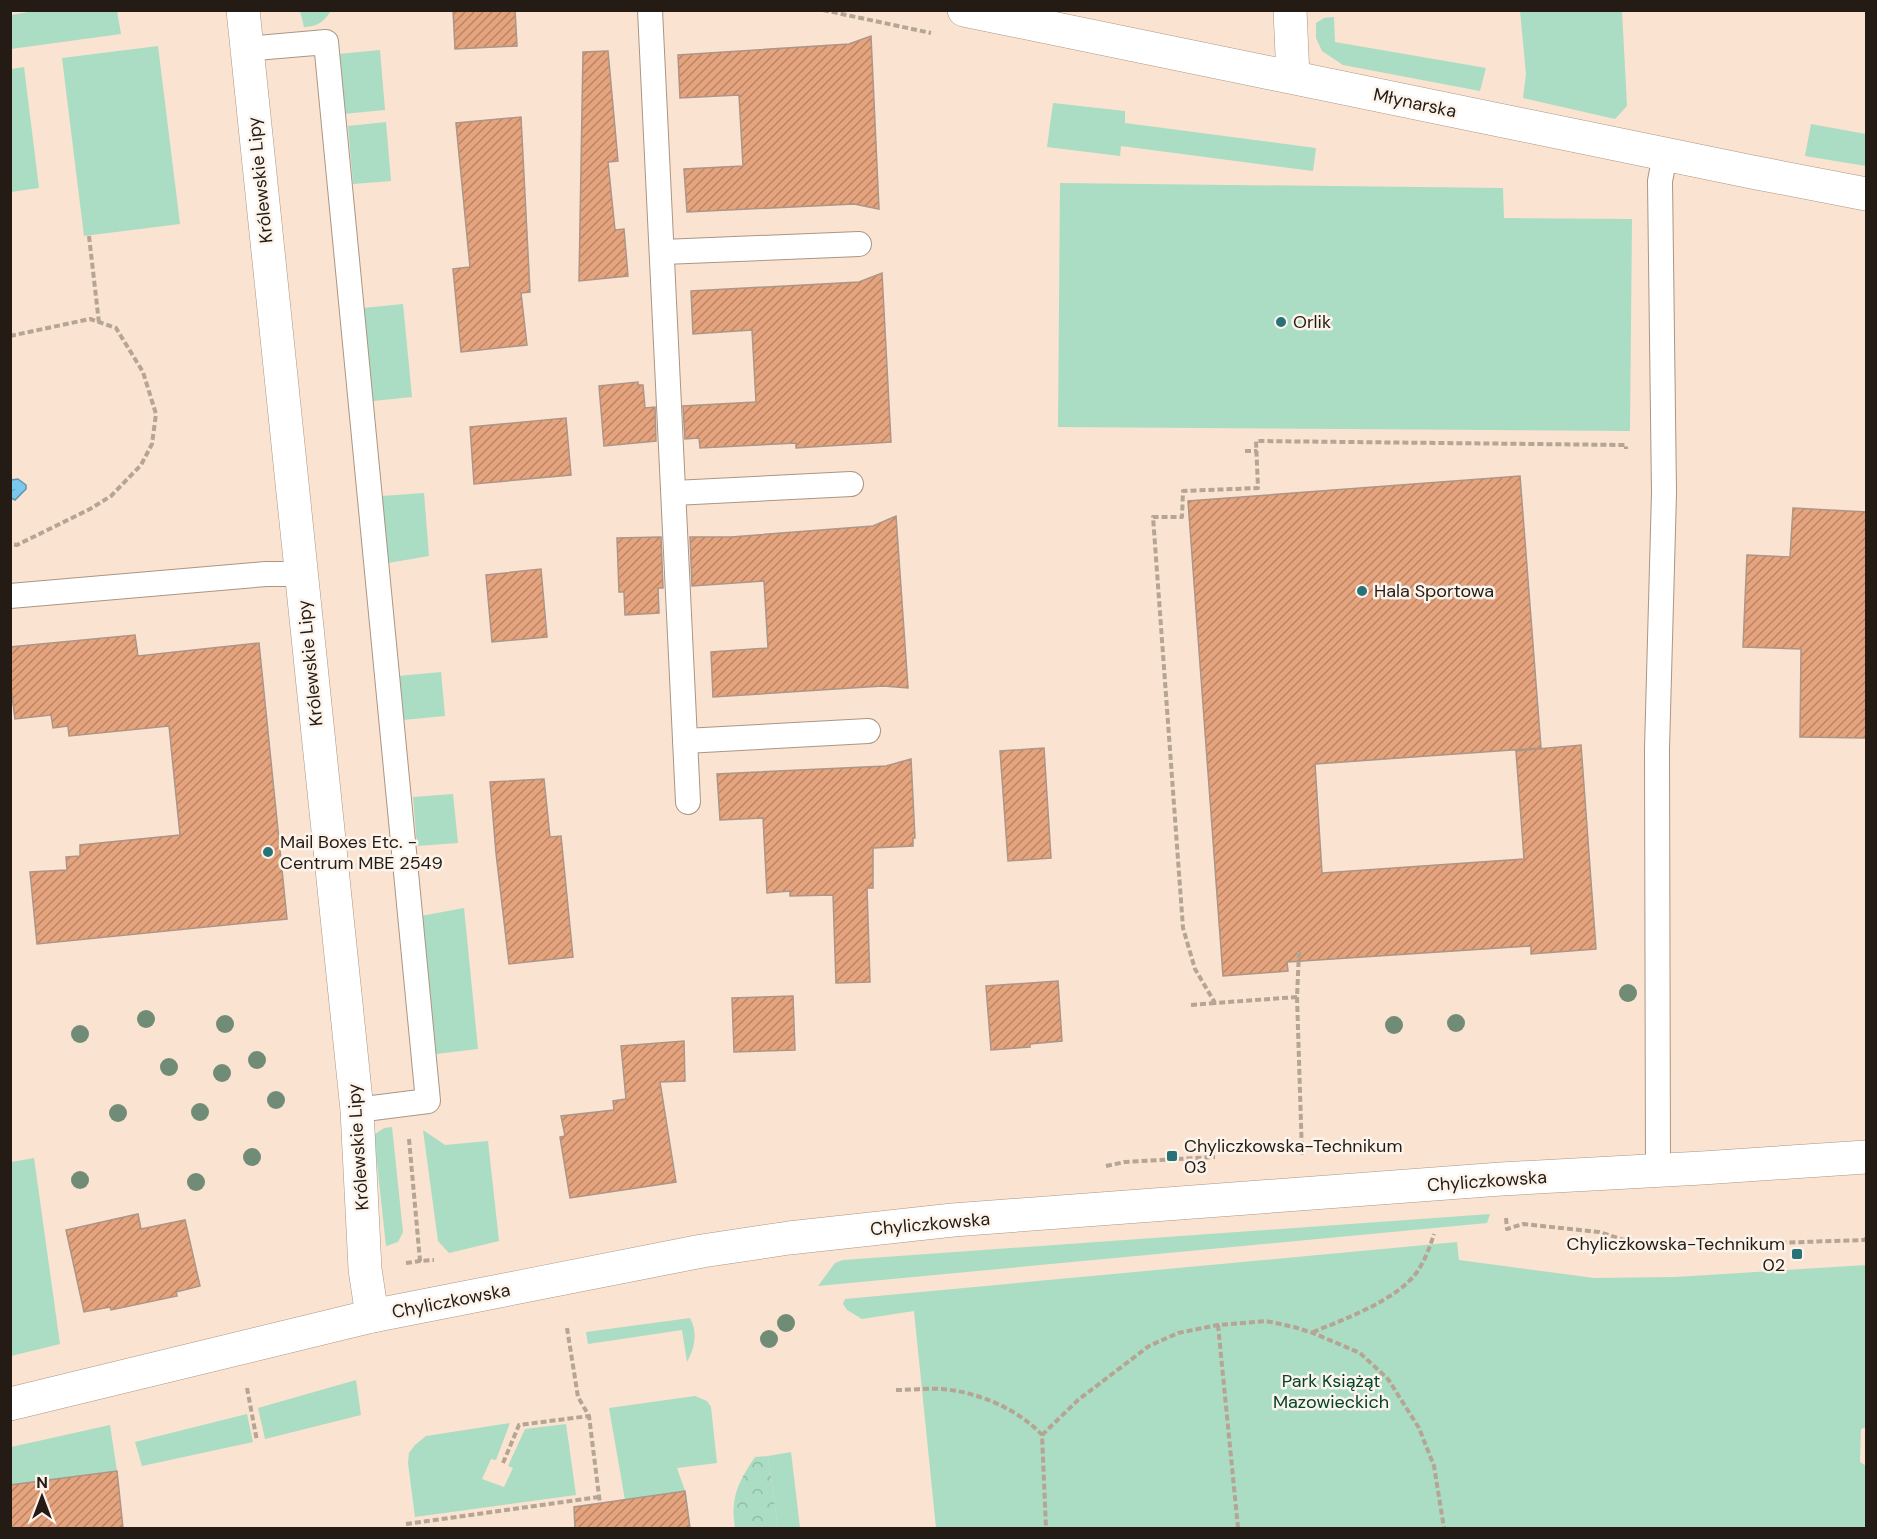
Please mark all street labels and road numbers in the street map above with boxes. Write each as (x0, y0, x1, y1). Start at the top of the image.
street label: Młynarska (1371, 83, 1459, 123)
street label: Królewskie Lipy (241, 116, 279, 244)
street label: Królewskie Lipy (291, 599, 329, 727)
street label: Królewskie Lipy (342, 1083, 374, 1211)
street label: Chyliczkowska (1426, 1165, 1548, 1197)
street label: Chyliczkowska (869, 1207, 991, 1241)
street label: Chyliczkowska (390, 1278, 512, 1324)

